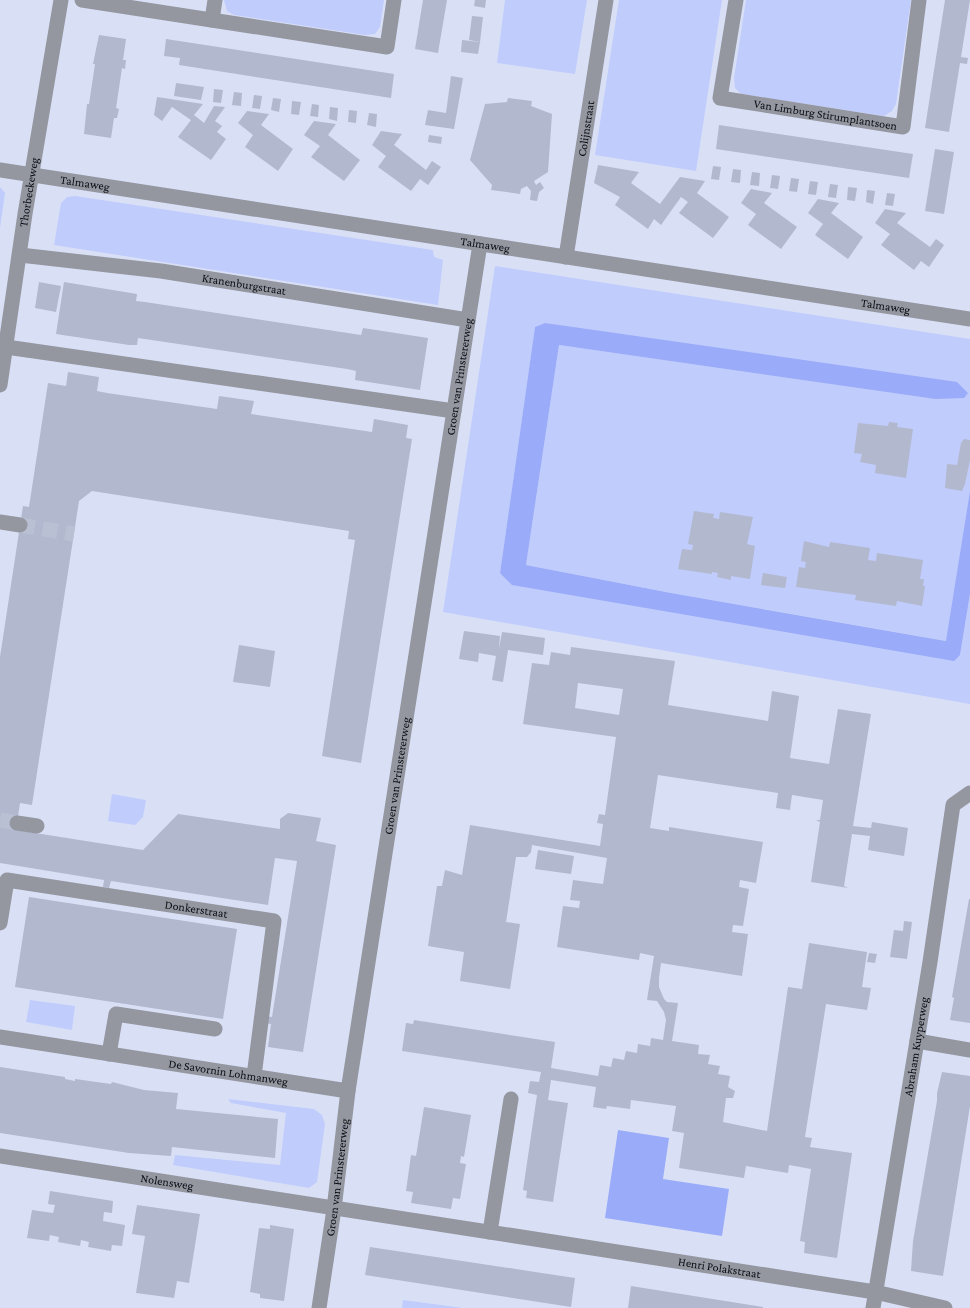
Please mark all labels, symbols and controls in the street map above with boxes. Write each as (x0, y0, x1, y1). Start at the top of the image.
street label: Van Limburg Stirumplantsoen (753, 96, 899, 133)
street label: Colijnstraat (575, 99, 597, 158)
street label: Thorbeckeweg (16, 156, 41, 228)
street label: Talmaweg (59, 172, 111, 194)
street label: Talmaweg (460, 234, 511, 255)
street label: Kranenburgstraat (201, 271, 288, 298)
street label: Talmaweg (860, 295, 911, 317)
street label: Groen van Prinstererweg (443, 317, 475, 436)
street label: Groen van Prinstererweg (381, 716, 413, 835)
street label: Donkerstraat (164, 897, 230, 921)
street label: Abraham Kuyperweg (901, 995, 931, 1097)
street label: De Savornin Lohmanweg (168, 1056, 289, 1089)
street label: Groen van Prinstererweg (323, 1118, 352, 1237)
street label: Nolensweg (140, 1171, 195, 1193)
street label: Henri Polakstraat (677, 1254, 763, 1281)

